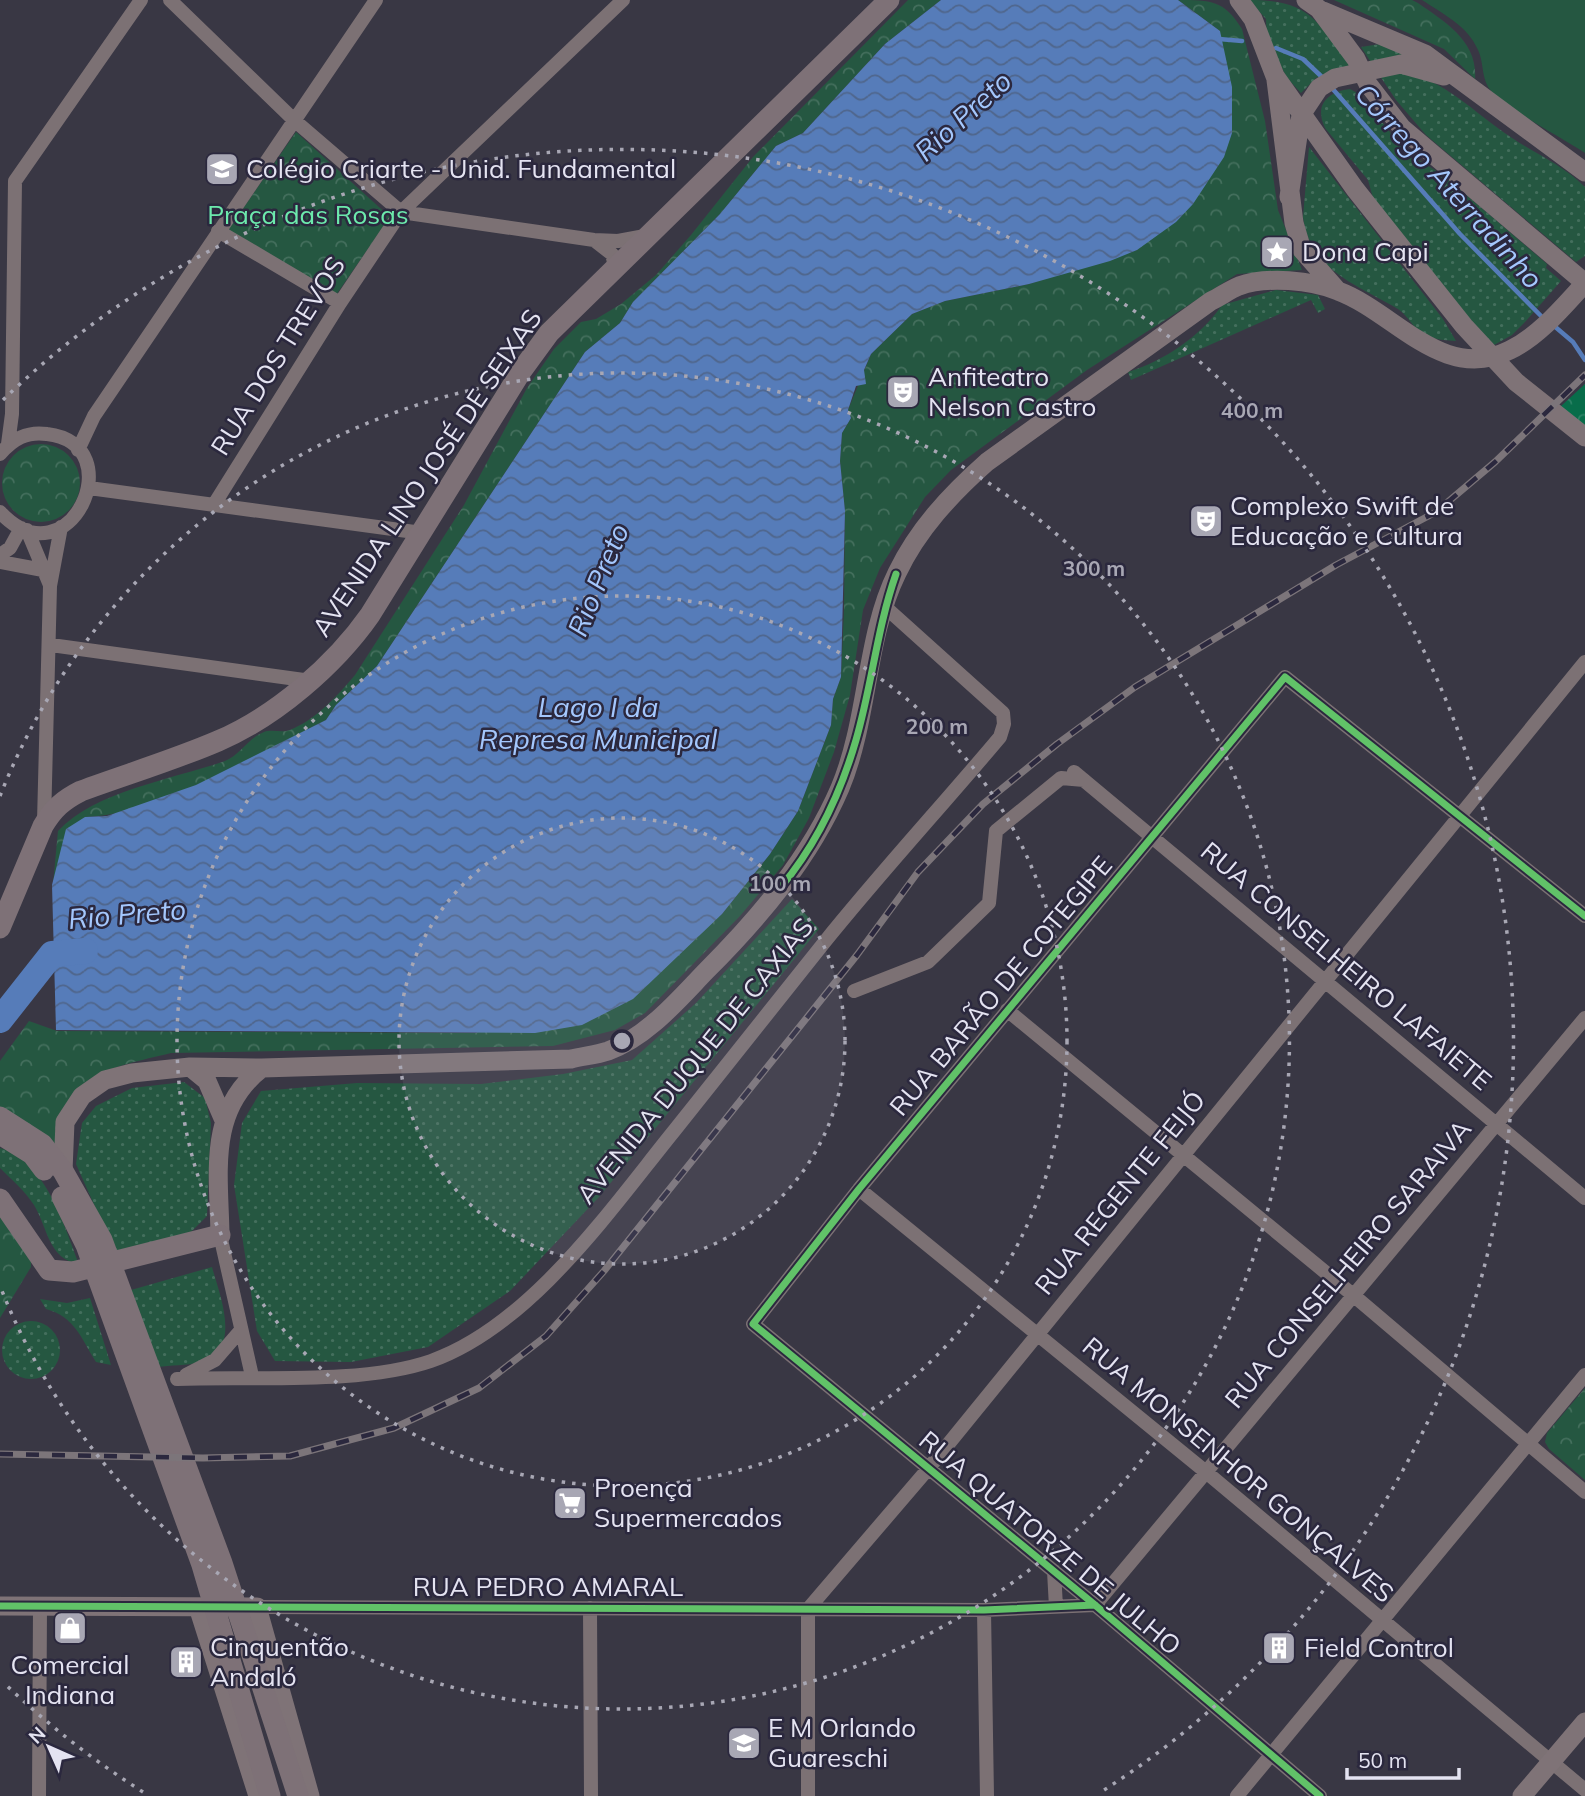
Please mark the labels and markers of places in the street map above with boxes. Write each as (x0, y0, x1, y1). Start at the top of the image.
school or university icon: Colégio Criarte - Unid. Fundamental (203, 150, 241, 188)
place label: Colégio Criarte - Unid. Fundamental (246, 152, 676, 185)
place icon: Dona Capi (1258, 233, 1296, 271)
place label: Dona Capi (1302, 235, 1429, 268)
place label: Anfiteatro Nelson Castro (928, 360, 1096, 423)
theatre icon: Anfiteatro Nelson Castro (884, 373, 922, 411)
place label: Complexo Swift de Educação e Cultura (1230, 489, 1463, 552)
theatre icon: Complexo Swift de Educação e Cultura (1187, 502, 1225, 540)
centre of rings (610, 1029, 634, 1053)
place label: Proença Supermercados (594, 1471, 782, 1534)
supermarket icon: Proença Supermercados (551, 1484, 589, 1522)
shop icon: Comercial Indiana (51, 1609, 89, 1647)
building icon: Field Control (1260, 1629, 1298, 1667)
place label: Cinquentão Andaló (210, 1630, 349, 1693)
place label: Field Control (1304, 1631, 1454, 1664)
building icon: Cinquentão Andaló (167, 1643, 205, 1681)
place label: Comercial Indiana (11, 1648, 129, 1711)
place label: E M Orlando Guareschi (768, 1711, 916, 1774)
school or university icon: E M Orlando Guareschi (725, 1724, 763, 1762)

